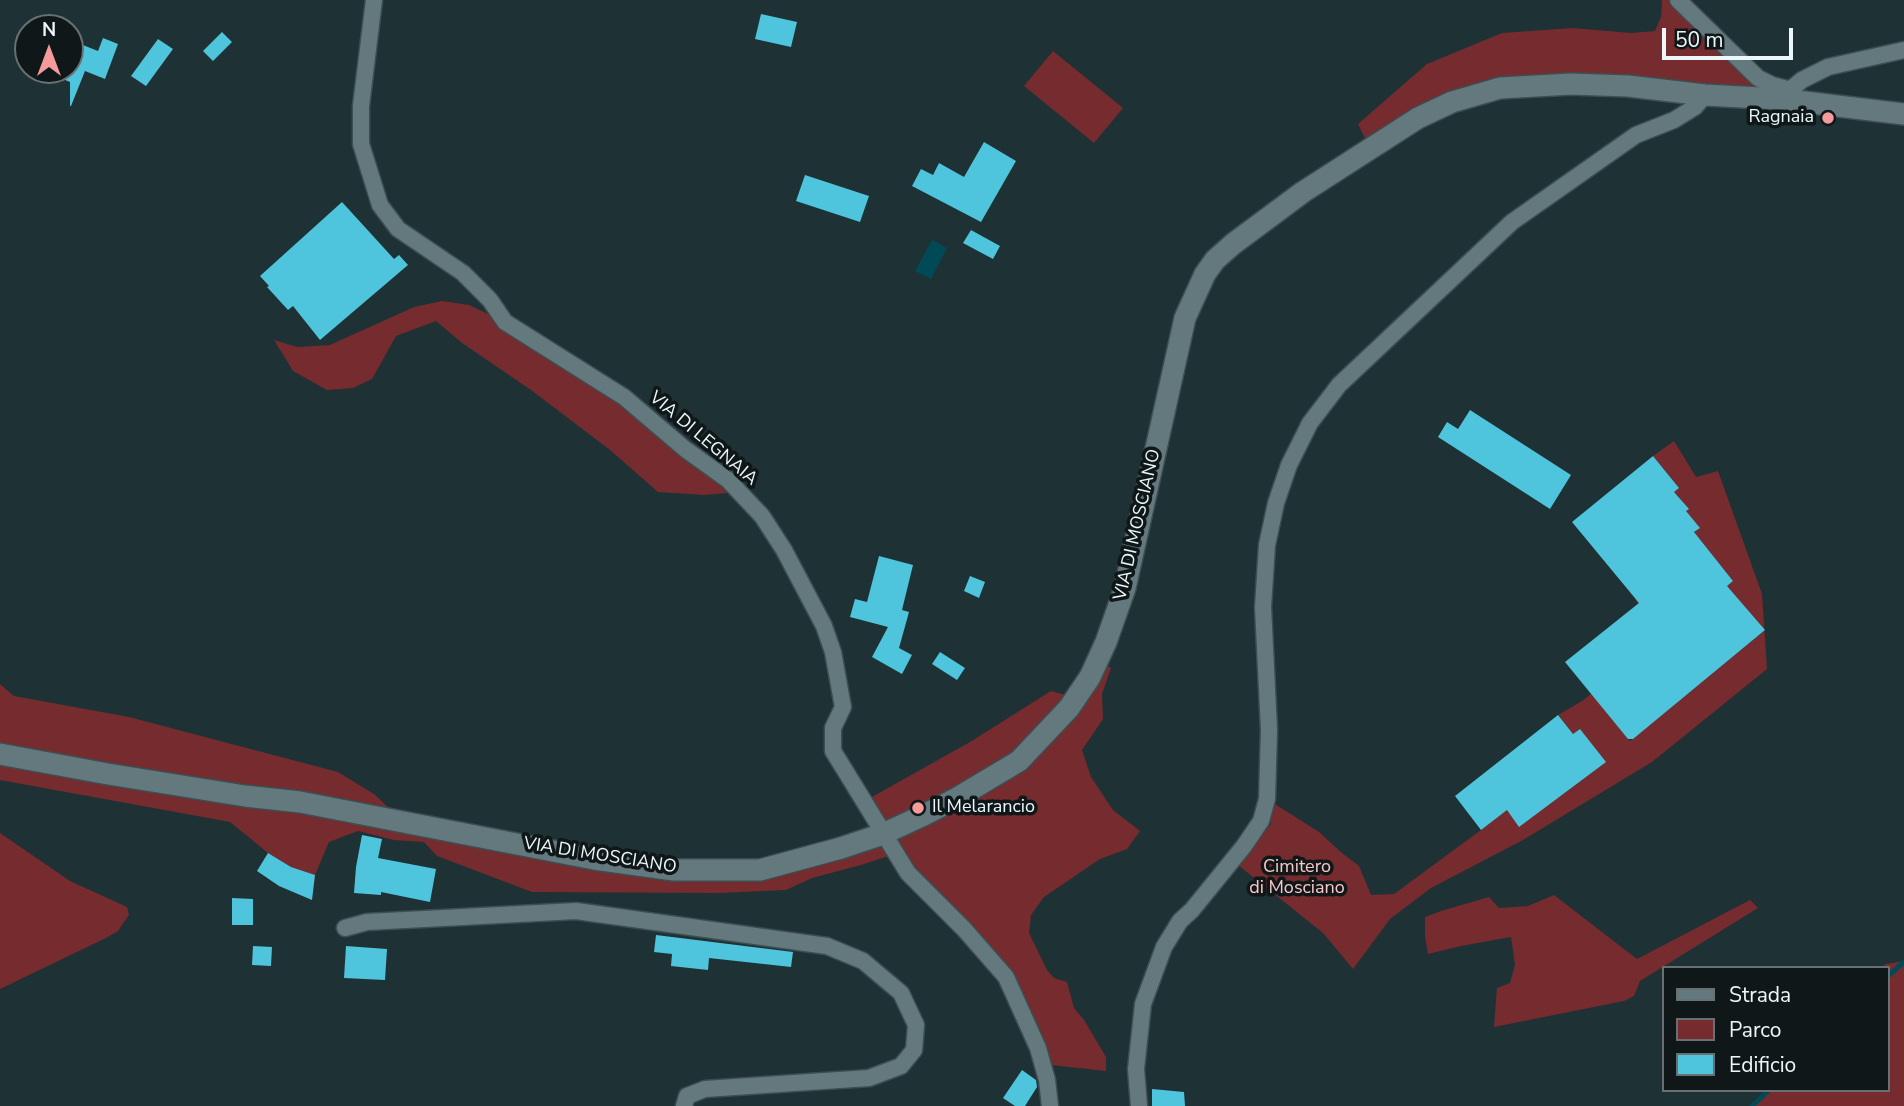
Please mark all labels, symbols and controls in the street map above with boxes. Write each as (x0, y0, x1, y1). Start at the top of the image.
north arrow (14, 14, 84, 84)
scale bar (1666, 14, 1797, 58)
text: N (42, 17, 56, 43)
text: 50 m (1675, 26, 1724, 54)
place label: Ragnaia (1748, 107, 1814, 129)
marker: Ragnaia (1820, 110, 1836, 126)
street label: VIA DI LEGNAIA (644, 387, 762, 491)
street label: VIA DI MOSCIANO (1110, 447, 1166, 603)
place label: Il Melarancio (932, 797, 1035, 819)
marker: Il Melarancio (910, 800, 926, 816)
street label: VIA DI MOSCIANO (522, 833, 678, 879)
park label: Cimitero di Mosciano (1249, 857, 1345, 900)
legend (1662, 966, 1890, 1092)
text: Strada (1729, 981, 1791, 1009)
text: Parco (1729, 1016, 1782, 1044)
text: Edificio (1729, 1051, 1796, 1079)

